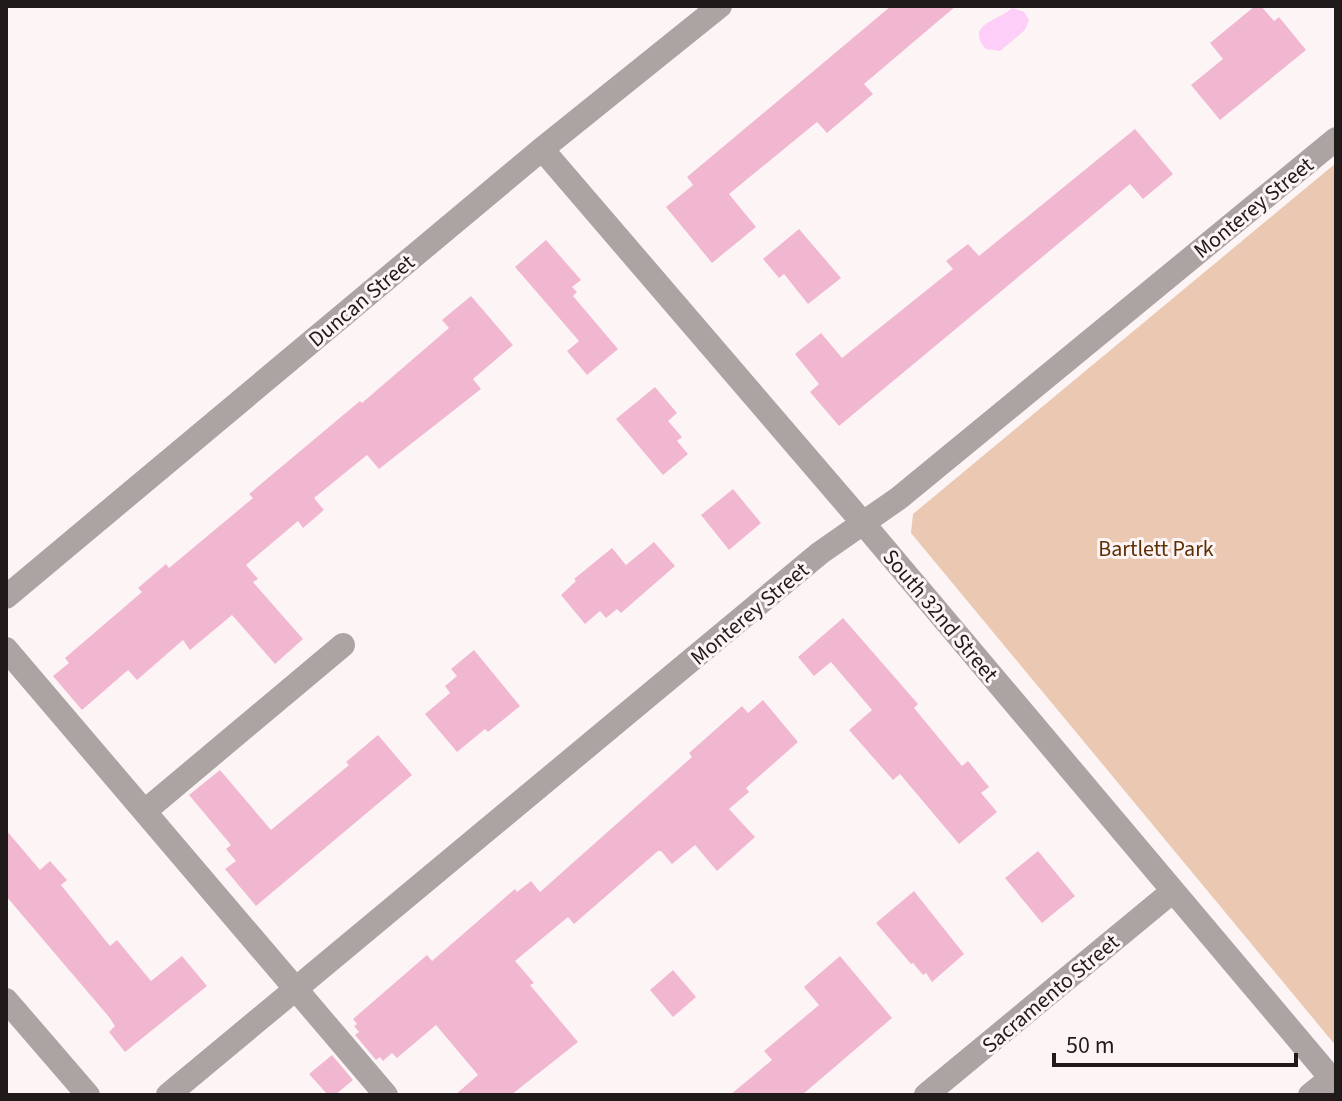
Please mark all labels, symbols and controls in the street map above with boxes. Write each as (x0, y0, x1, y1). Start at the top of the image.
street label: Monterey Street (1187, 149, 1321, 266)
street label: Duncan Street (302, 246, 422, 355)
park label: Bartlett Park (1098, 533, 1214, 565)
street label: South 32nd Street (875, 542, 1006, 690)
street label: Monterey Street (683, 554, 816, 673)
street label: Sacramento Street (975, 926, 1127, 1061)
scale bar (1054, 1017, 1296, 1067)
text: 50 m (1066, 1028, 1115, 1063)

